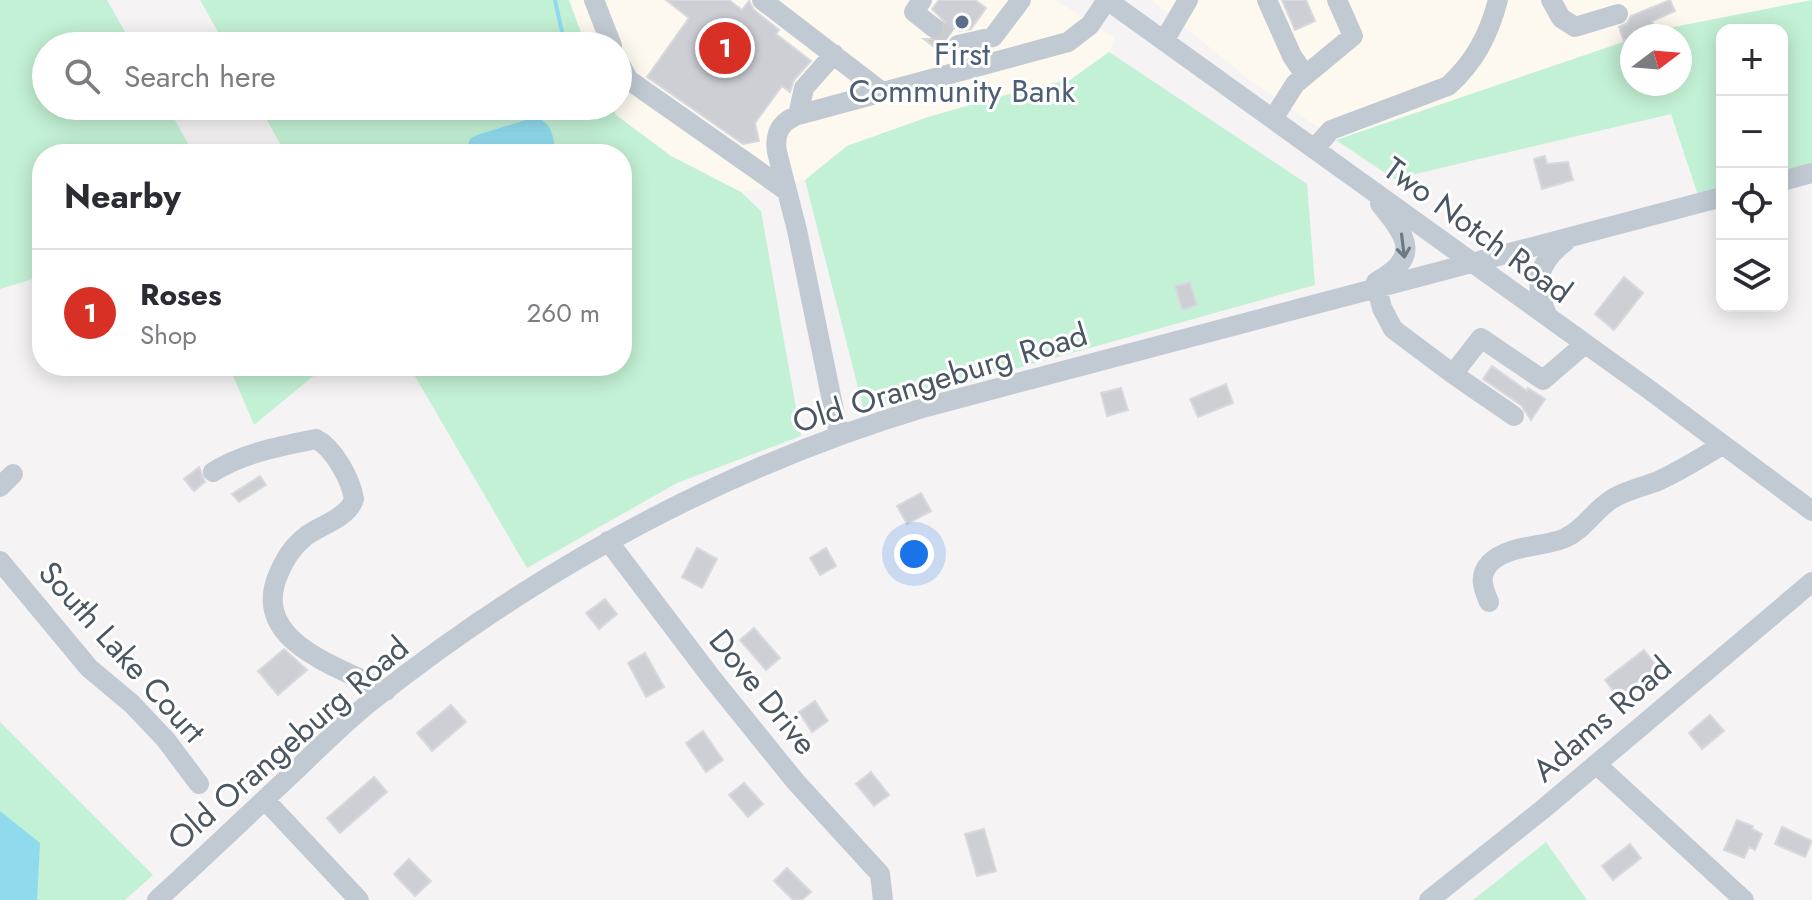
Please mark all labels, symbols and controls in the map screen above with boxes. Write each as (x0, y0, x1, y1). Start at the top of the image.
marker: First Community Bank (953, 13, 971, 31)
pin: 1 (699, 18, 751, 78)
north arrow (1620, 24, 1692, 96)
map controls (1716, 24, 1788, 312)
button: + (1716, 24, 1788, 96)
place label: First Community Bank (849, 31, 1076, 114)
search box (32, 32, 632, 120)
icon: search (60, 54, 104, 98)
text: Search here (124, 55, 276, 98)
button: − (1716, 96, 1788, 168)
street label: Two Notch Road (1374, 146, 1582, 314)
button: locate (1716, 168, 1788, 240)
text: Nearby (64, 172, 181, 221)
one-way arrow (1395, 232, 1410, 258)
button: layers (1716, 240, 1788, 312)
text: Roses (140, 273, 222, 316)
text: 1 (83, 294, 97, 332)
text: 260 m (527, 294, 600, 332)
street label: Old Orangeburg Road (787, 311, 1093, 445)
text: Shop (140, 316, 197, 354)
your location (894, 534, 934, 574)
street label: South Lake Court (28, 551, 216, 753)
street label: Dove Drive (698, 619, 828, 765)
street label: Old Orangeburg Road (157, 625, 419, 861)
street label: Adams Road (1522, 645, 1682, 793)

